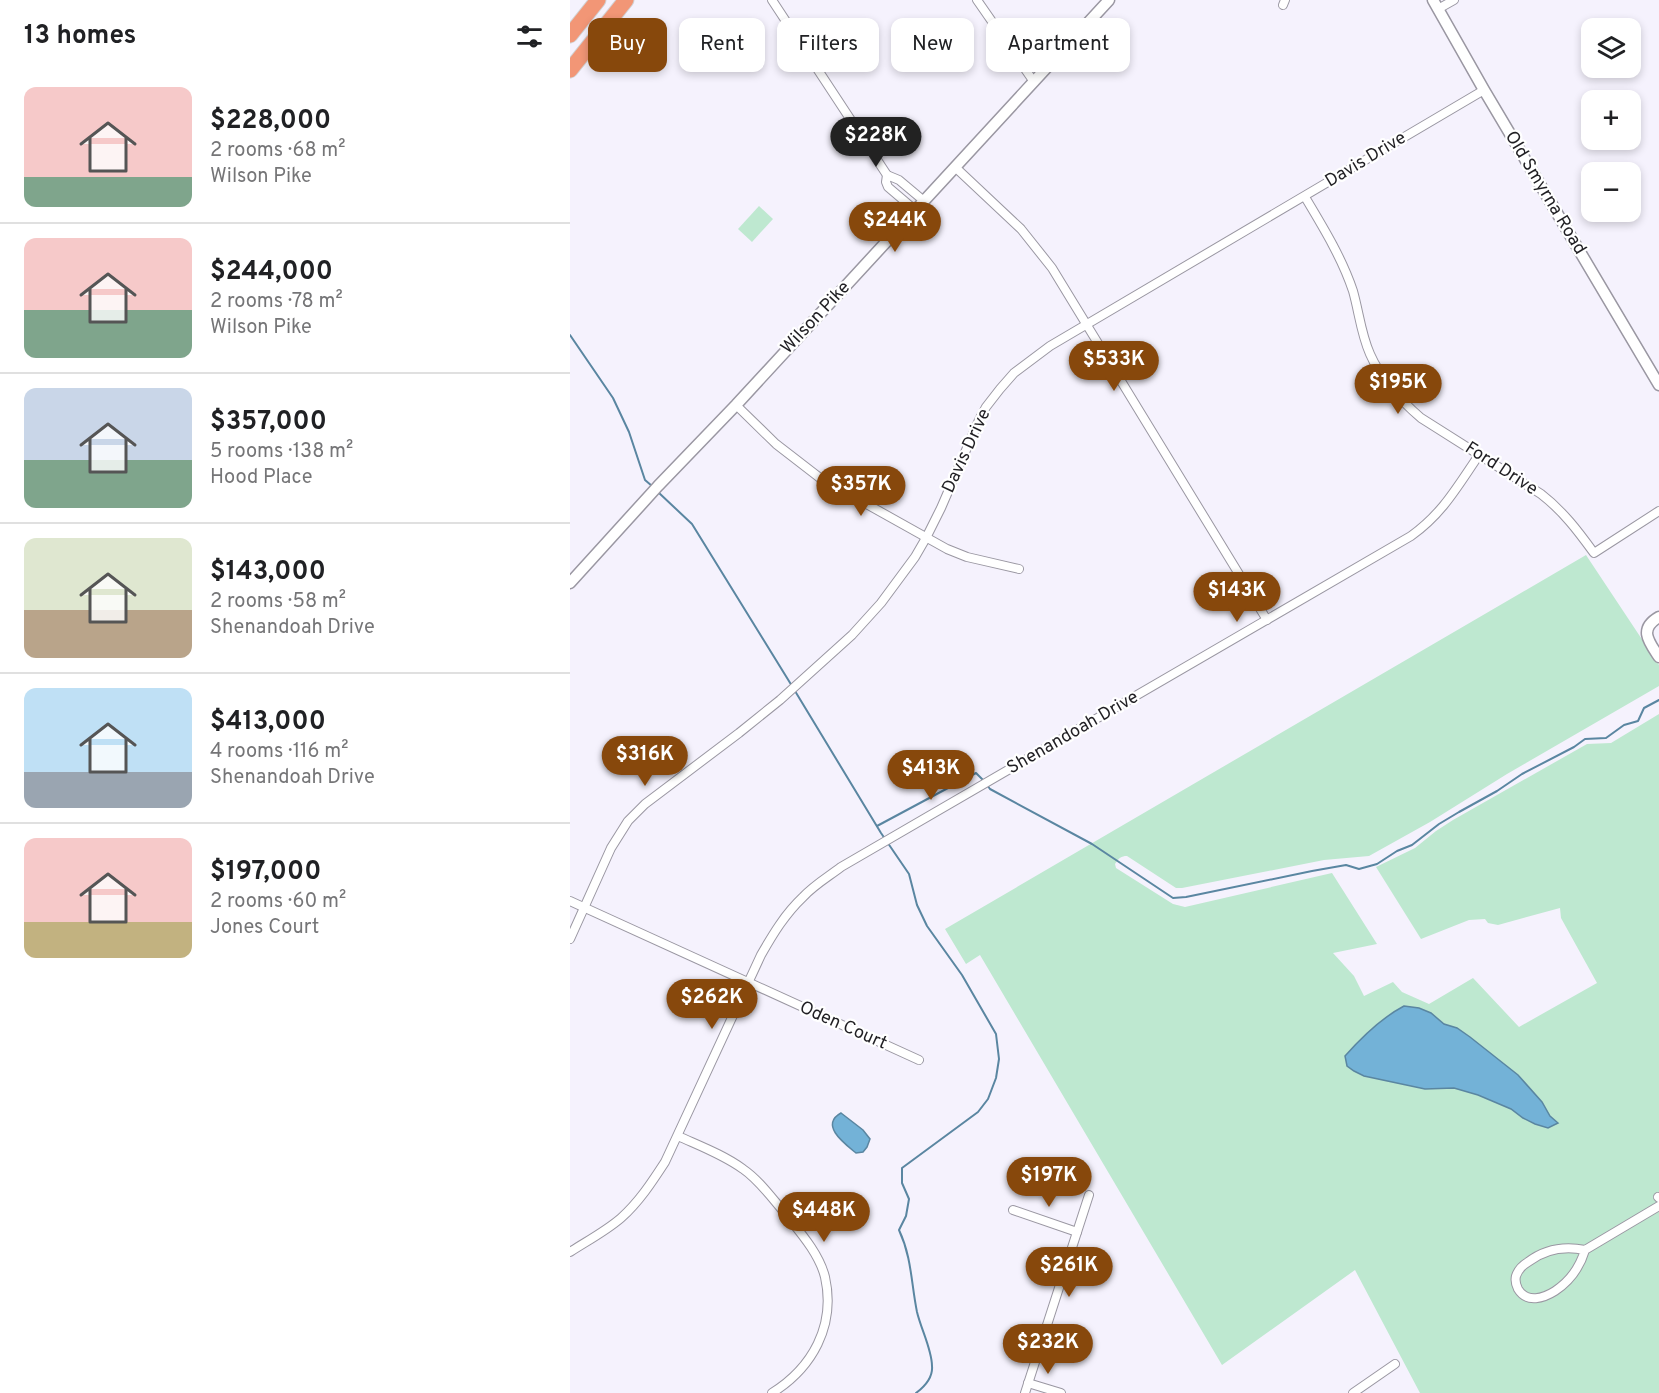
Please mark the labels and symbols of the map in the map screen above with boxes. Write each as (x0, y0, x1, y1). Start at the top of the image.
pin: $228K (834, 117, 918, 168)
street label: Davis Drive (1321, 127, 1411, 193)
street label: Old Smyrna Road (1499, 127, 1591, 259)
pin: $244K (853, 202, 937, 253)
street label: Wilson Pike (776, 277, 856, 359)
pin: $533K (1072, 341, 1156, 392)
pin: $195K (1356, 364, 1440, 415)
street label: Davis Drive (937, 405, 997, 497)
street label: Ford Drive (1460, 437, 1542, 501)
pin: $357K (819, 466, 903, 517)
pin: $143K (1195, 572, 1279, 623)
street label: Shenandoah Drive (1003, 686, 1143, 780)
pin: $316K (603, 736, 687, 787)
pin: $413K (889, 750, 973, 801)
pin: $262K (670, 979, 754, 1030)
street label: Oden Court (796, 996, 890, 1056)
pin: $197K (1007, 1157, 1091, 1208)
pin: $448K (782, 1192, 866, 1243)
pin: $261K (1027, 1247, 1111, 1298)
pin: $232K (1006, 1324, 1090, 1375)

